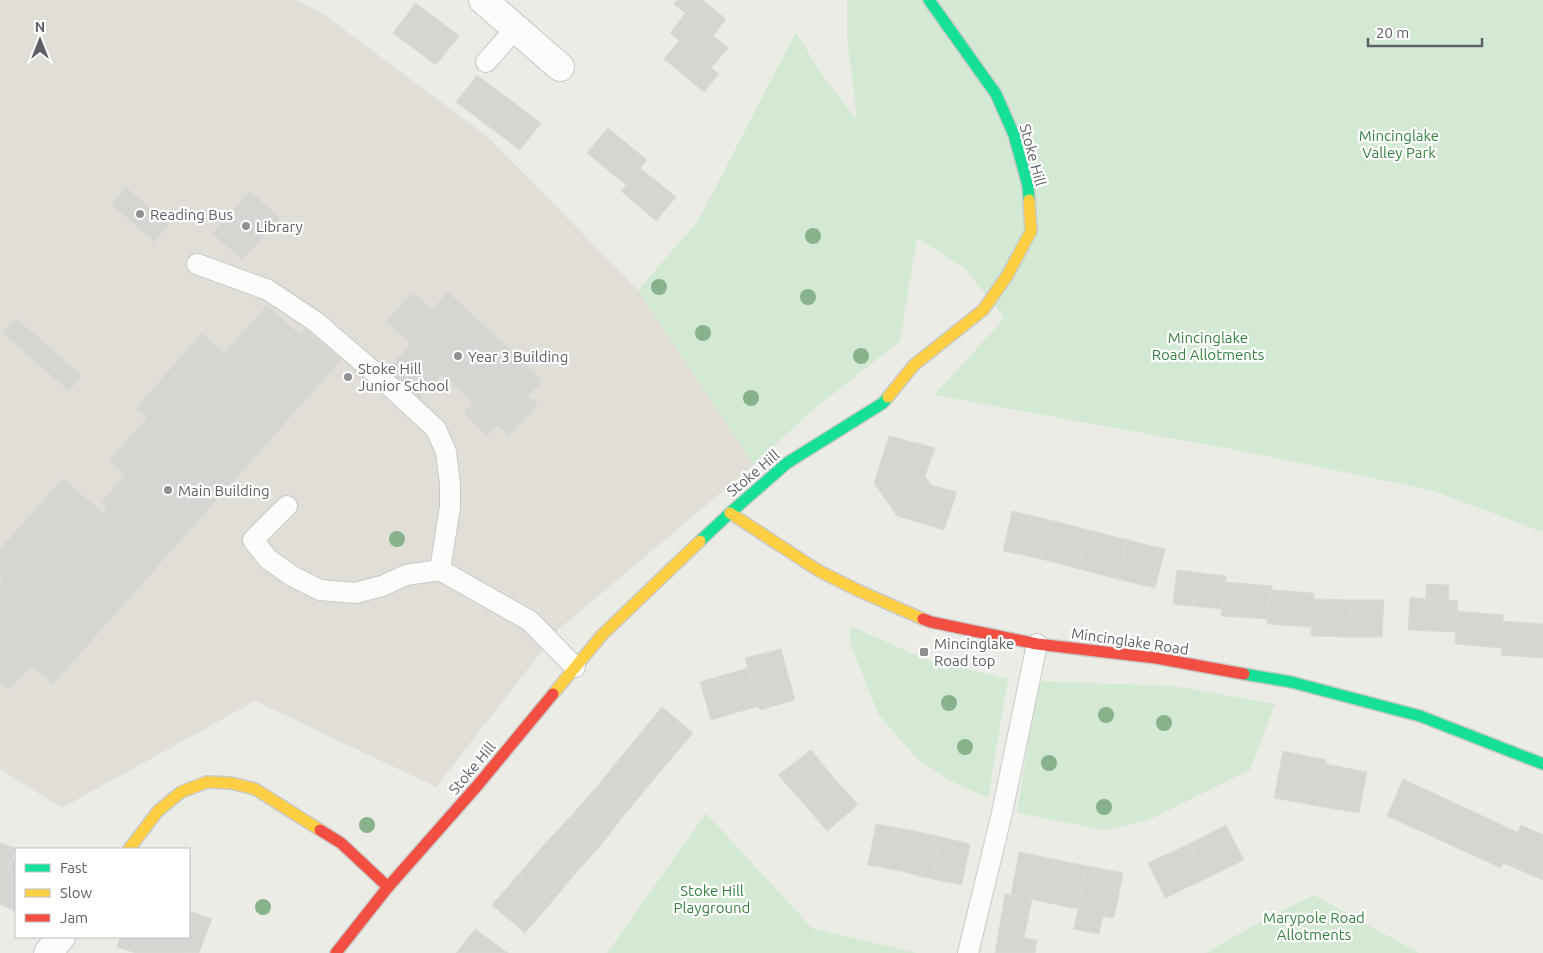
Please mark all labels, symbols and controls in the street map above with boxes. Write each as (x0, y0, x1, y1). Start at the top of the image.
north arrow (15, 15, 65, 65)
scale bar (1368, 15, 1482, 47)
text: N (35, 19, 45, 35)
text: 20 m (1376, 24, 1409, 41)
street label: Stoke Hill (1017, 122, 1049, 188)
park label: Mincinglake Valley Park (1359, 127, 1439, 161)
place label: Reading Bus (150, 206, 233, 223)
marker: Reading Bus (134, 208, 146, 220)
place label: Library (256, 218, 303, 235)
marker: Library (240, 220, 252, 232)
park label: Mincinglake Road Allotments (1152, 329, 1264, 363)
place label: Year 3 Building (468, 348, 568, 365)
marker: Year 3 Building (452, 350, 464, 362)
place label: Stoke Hill Junior School (358, 360, 449, 394)
marker: Stoke Hill Junior School (342, 371, 354, 383)
street label: Stoke Hill (723, 446, 783, 500)
place label: Main Building (178, 482, 270, 499)
marker: Main Building (162, 484, 174, 496)
street label: Mincinglake Road (1070, 624, 1190, 658)
place label: Mincinglake Road top (934, 635, 1014, 669)
marker: Mincinglake Road top (918, 646, 930, 658)
street label: Stoke Hill (445, 738, 499, 798)
legend (15, 848, 190, 938)
text: Fast (60, 859, 88, 876)
park label: Stoke Hill Playground (674, 882, 750, 916)
text: Slow (60, 884, 93, 901)
text: Jam (60, 909, 88, 926)
park label: Marypole Road Allotments (1263, 909, 1365, 943)

